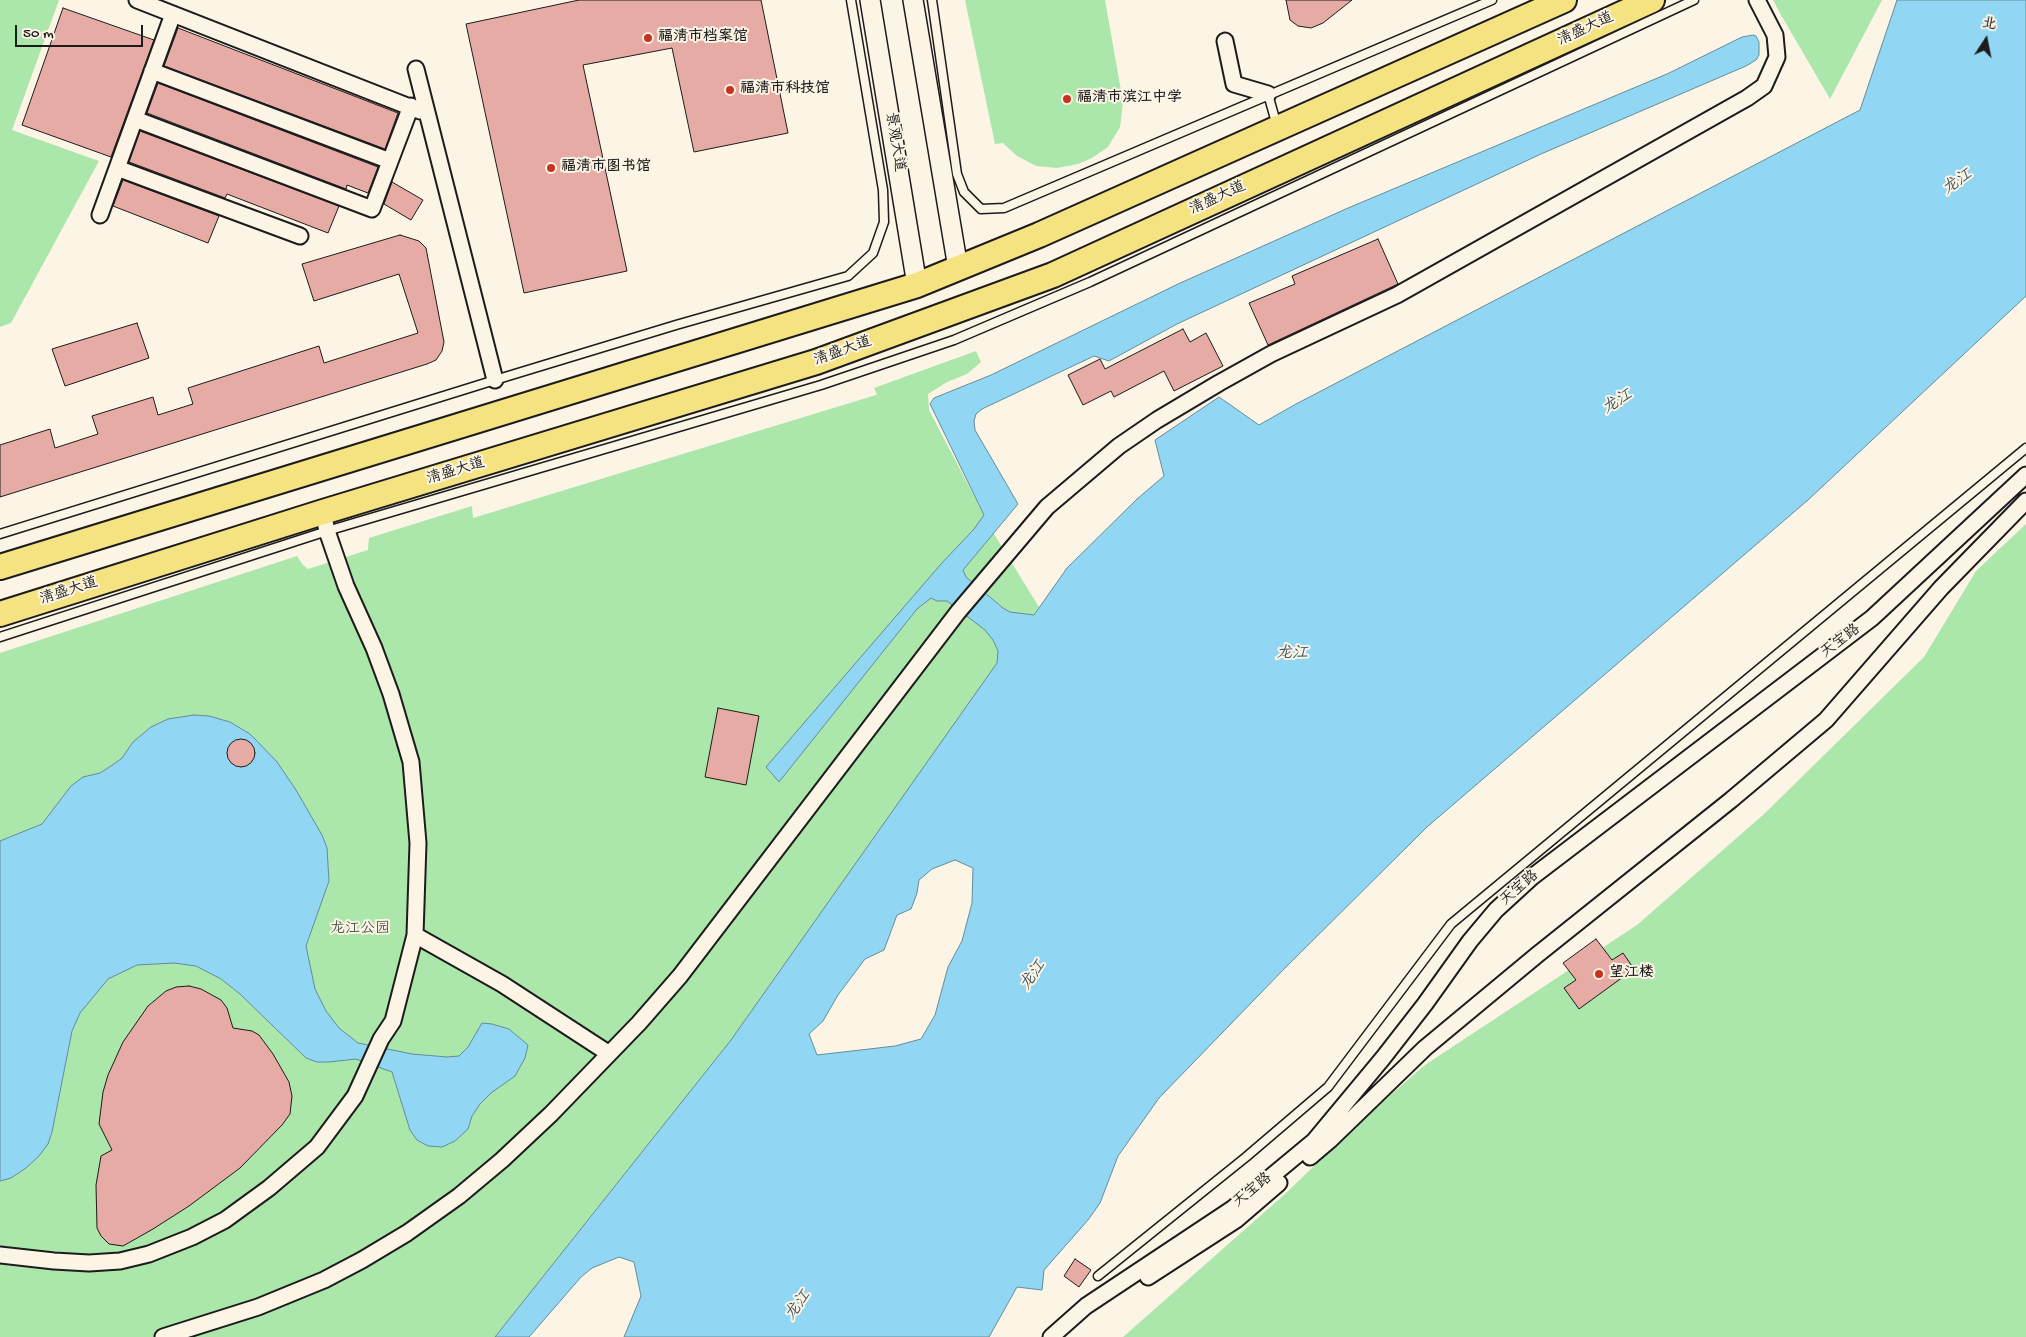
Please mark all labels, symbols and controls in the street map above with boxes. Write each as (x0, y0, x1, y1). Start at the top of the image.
street label: 清盛大道 (1555, 9, 1617, 51)
scale bar (18, 15, 145, 47)
north arrow (1961, 15, 2011, 65)
text: 北 (1980, 15, 1997, 34)
text: 50 m (23, 25, 54, 43)
place label: 福清市档案馆 (658, 29, 748, 47)
marker: 福清市档案馆 (642, 32, 654, 44)
place label: 福清市科技馆 (740, 81, 830, 99)
marker: 福清市科技馆 (724, 84, 736, 96)
place label: 福清市滨江中学 (1077, 90, 1182, 108)
marker: 福清市滨江中学 (1061, 93, 1073, 105)
street label: 景观大道 (880, 111, 908, 173)
place label: 福清市图书馆 (561, 159, 651, 177)
marker: 福清市图书馆 (545, 162, 557, 174)
water label: 龙江 (1939, 166, 1977, 200)
street label: 清盛大道 (1187, 178, 1249, 220)
street label: 清盛大道 (812, 333, 874, 371)
water label: 龙江 (1599, 386, 1637, 420)
street label: 清盛大道 (425, 455, 487, 489)
street label: 清盛大道 (38, 574, 100, 610)
street label: 天宝路 (1818, 621, 1864, 663)
water label: 龙江 (1276, 645, 1308, 665)
street label: 天宝路 (1497, 867, 1543, 911)
park label: 龙江公园 (330, 921, 390, 939)
water label: 龙江 (1017, 957, 1051, 995)
place label: 望江楼 (1609, 965, 1654, 983)
marker: 望江楼 (1593, 968, 1605, 980)
street label: 天宝路 (1230, 1170, 1276, 1212)
water label: 龙江 (782, 1287, 816, 1325)

